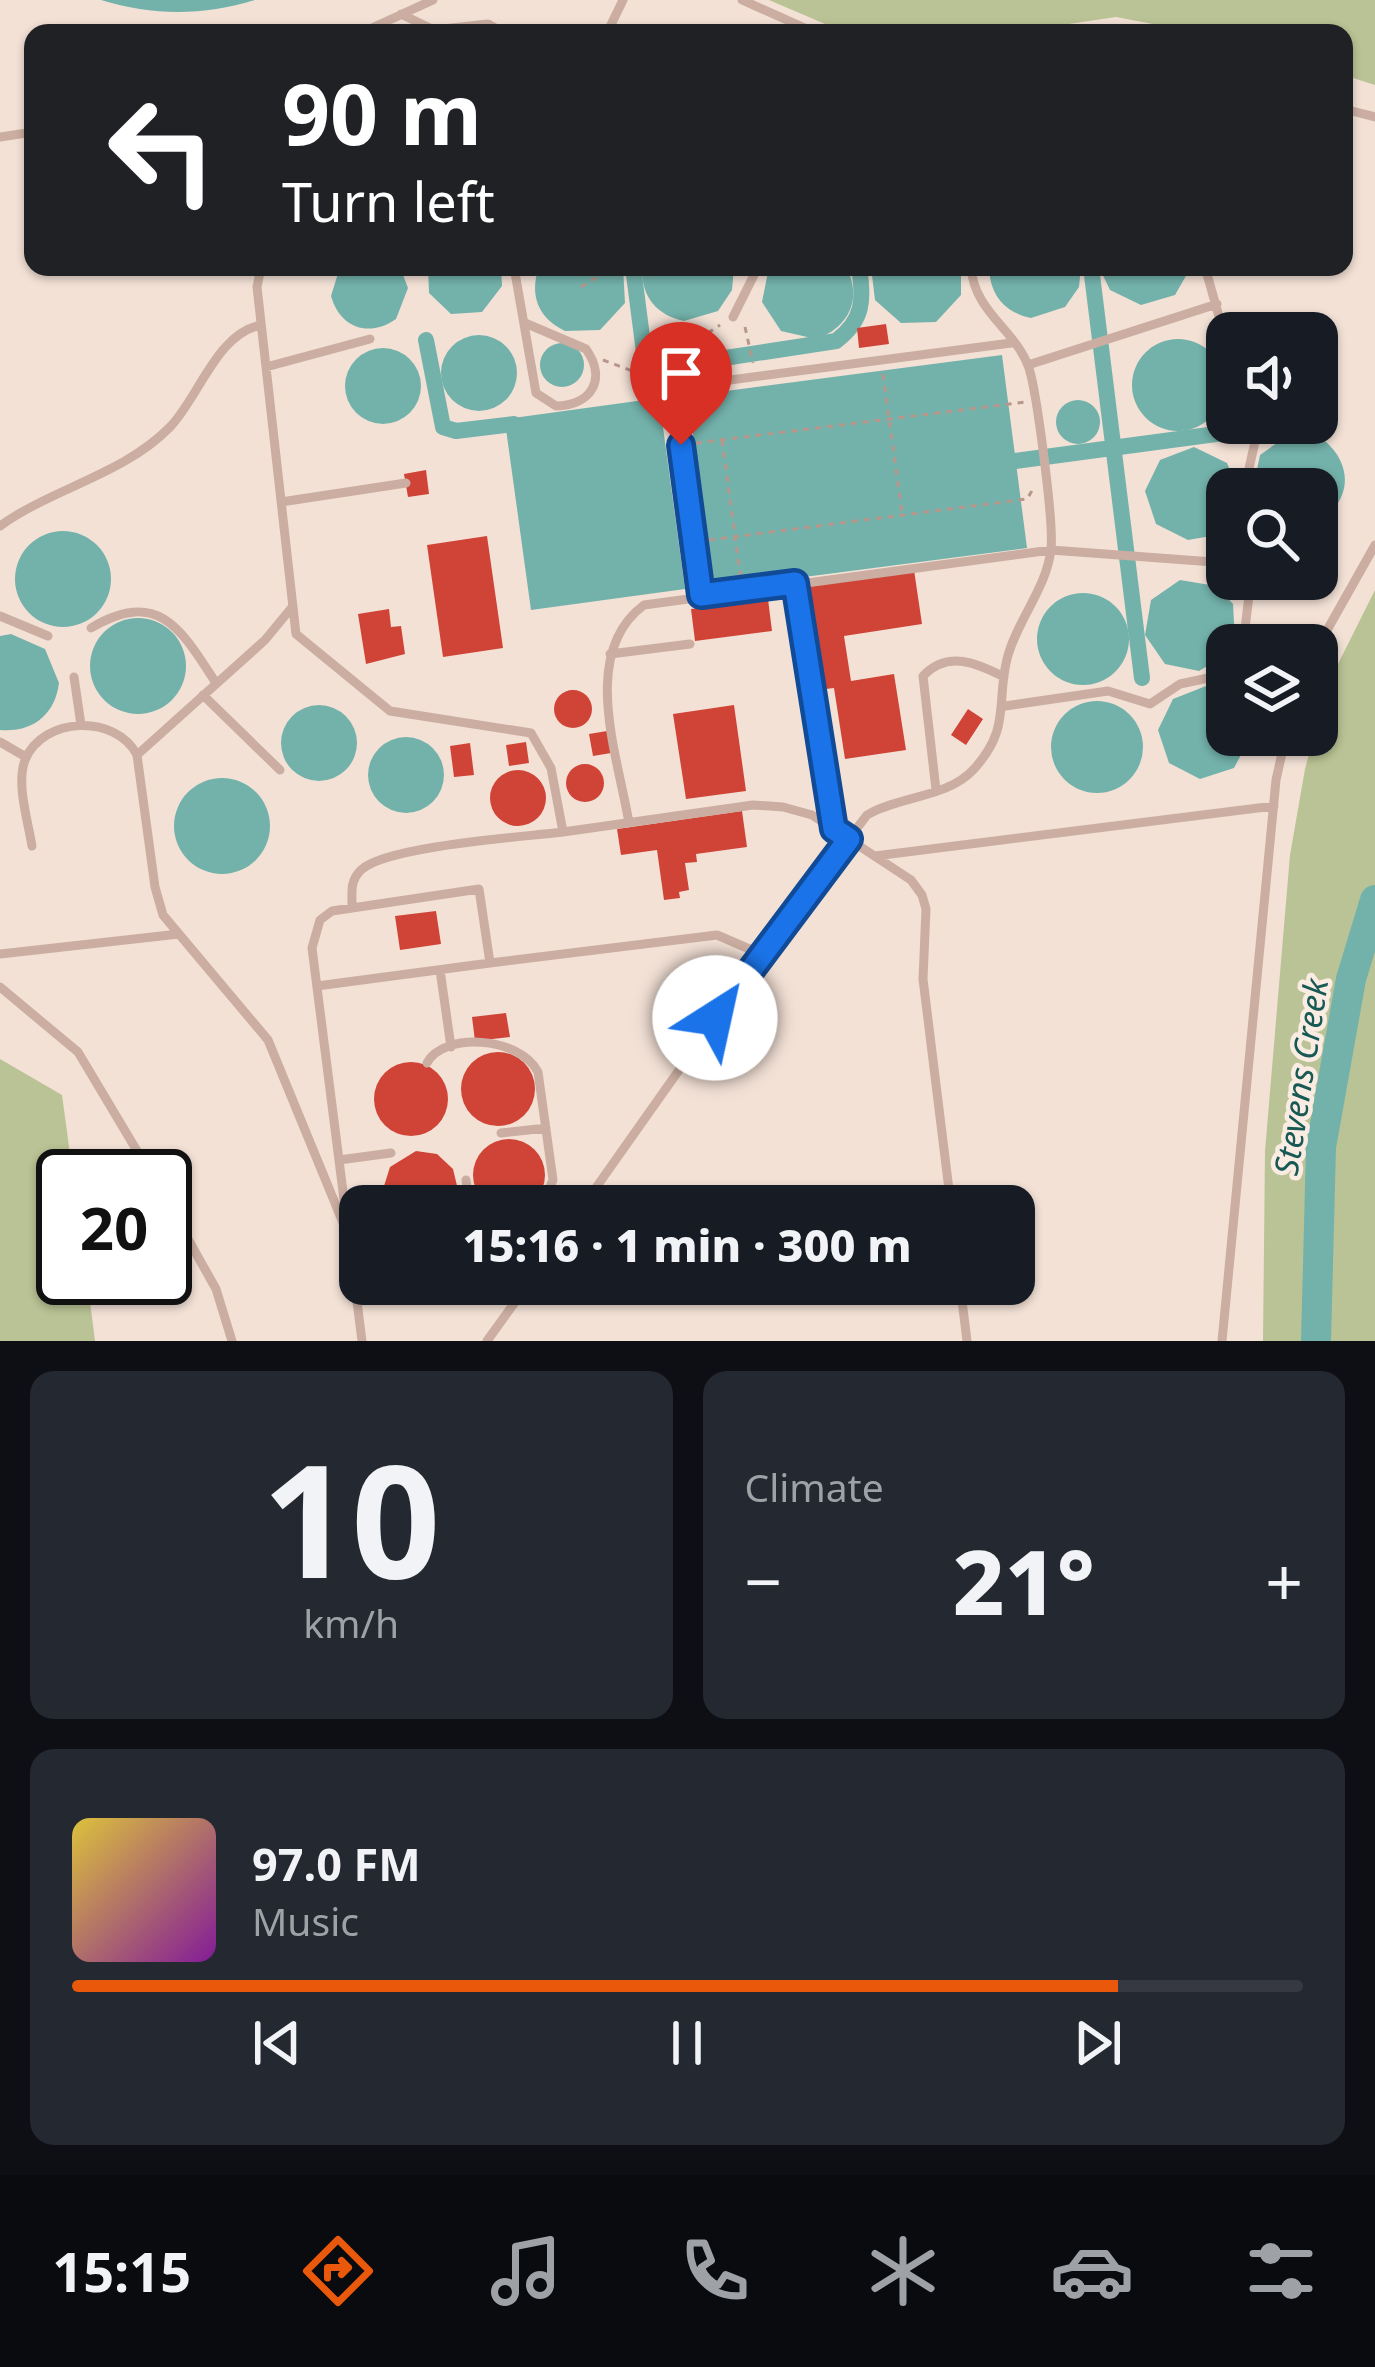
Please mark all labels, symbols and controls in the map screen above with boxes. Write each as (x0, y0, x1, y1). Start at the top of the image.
text: 90 m (282, 55, 482, 170)
icon: left (84, 72, 240, 228)
text: Turn left (282, 164, 495, 238)
map controls (1206, 312, 1338, 756)
button: sound (1206, 312, 1338, 444)
pin (630, 322, 732, 445)
icon: arrive (648, 340, 714, 406)
button: search (1206, 468, 1338, 600)
button: layers (1206, 624, 1338, 756)
position arrow (652, 955, 778, 1081)
water label: Stevens Creek (1263, 974, 1339, 1178)
speed limit sign: 20 (36, 1149, 192, 1305)
text: 15:16 · 1 min · 300 m (462, 1214, 912, 1275)
text: 10 (262, 1411, 440, 1624)
text: Climate (745, 1460, 884, 1513)
text: 21° (953, 1519, 1095, 1641)
text: − (745, 1535, 782, 1625)
text: + (1265, 1535, 1303, 1625)
text: km/h (303, 1596, 399, 1649)
text: 97.0 FM (252, 1833, 421, 1894)
text: Music (252, 1894, 359, 1947)
icon: previous (244, 2010, 310, 2076)
icon: pause (654, 2010, 720, 2076)
icon: next (1065, 2010, 1131, 2076)
icon: directions (296, 2229, 380, 2313)
icon: music (484, 2229, 568, 2313)
icon: phone (673, 2229, 757, 2313)
icon: climate (861, 2229, 945, 2313)
icon: car (1050, 2229, 1134, 2313)
icon: filters (1239, 2229, 1323, 2313)
text: 15:15 (52, 2234, 191, 2308)

